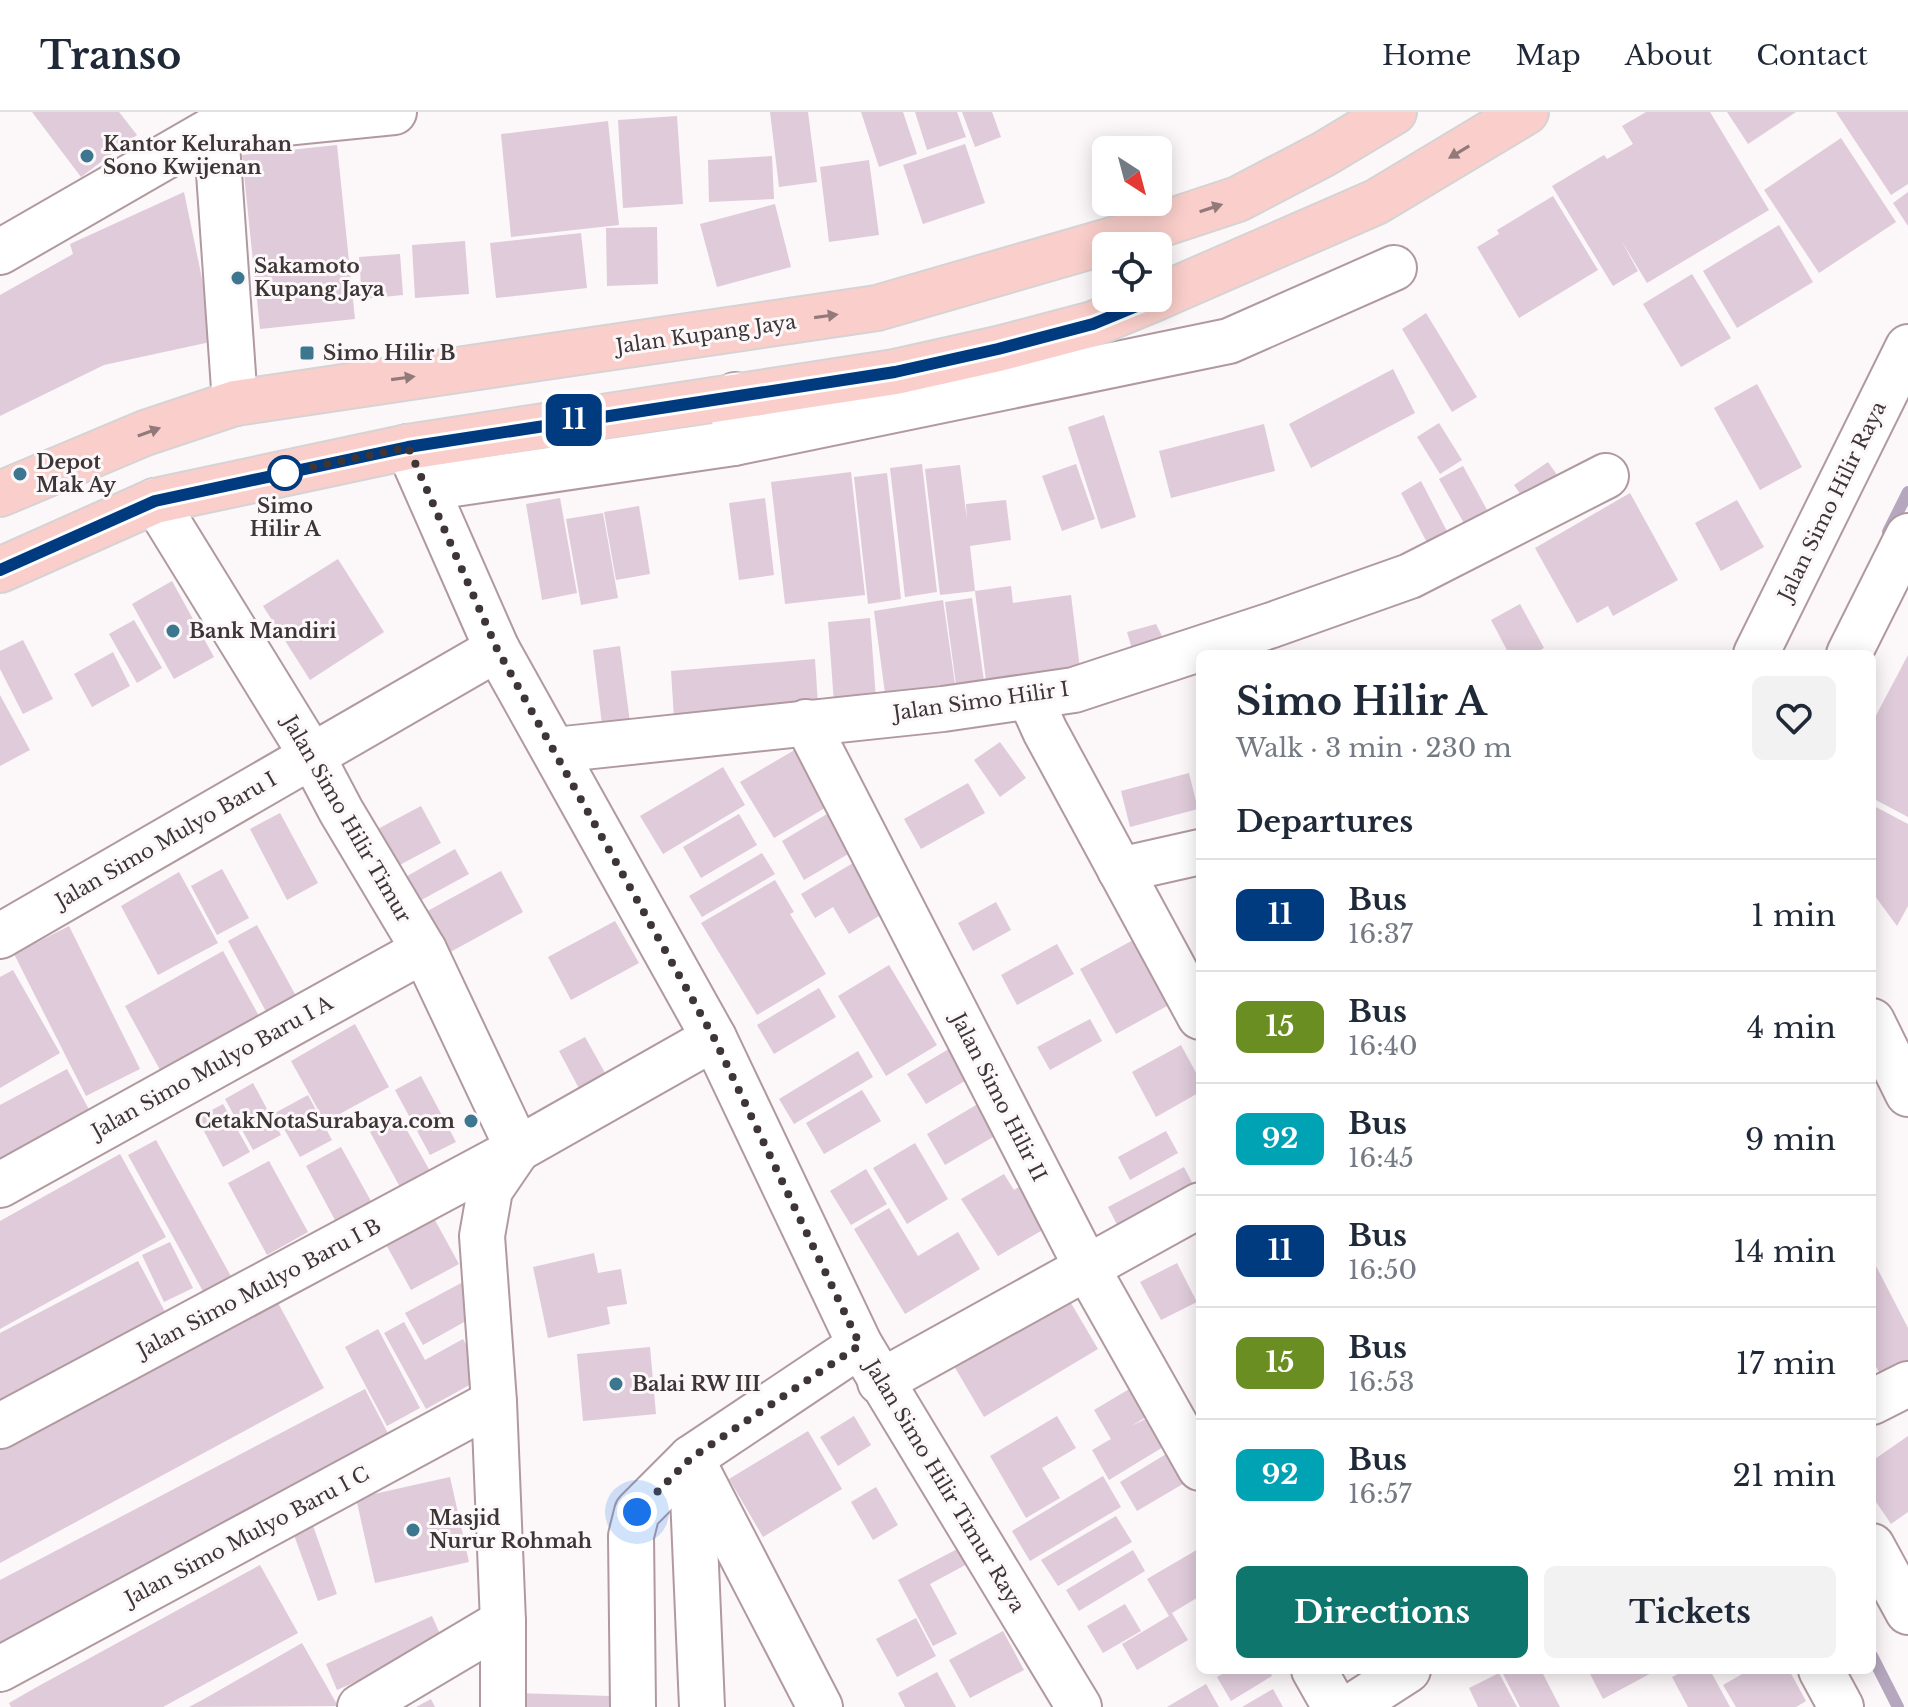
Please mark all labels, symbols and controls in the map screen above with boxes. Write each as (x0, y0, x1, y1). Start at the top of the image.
text: Transo (40, 32, 181, 79)
text: Home (1382, 38, 1472, 73)
text: Map (1516, 38, 1581, 73)
text: About (1625, 38, 1712, 73)
text: Contact (1756, 38, 1868, 73)
place label: Kantor Kelurahan Sono Kwijenan (103, 132, 292, 179)
north arrow (1092, 136, 1172, 216)
map controls (1092, 136, 1172, 312)
one-way arrow (1448, 145, 1470, 159)
marker: Kantor Kelurahan Sono Kwijenan (78, 147, 96, 165)
one-way arrow (1199, 201, 1223, 214)
button: locate (1092, 232, 1172, 312)
place label: Sakamoto Kupang Jaya (254, 254, 385, 301)
marker: Sakamoto Kupang Jaya (229, 269, 247, 287)
street label: Jalan Kupang Jaya (611, 309, 799, 359)
one-way arrow (814, 309, 839, 322)
place label: Simo Hilir B (323, 341, 455, 365)
marker: Simo Hilir B (298, 344, 316, 362)
one-way arrow (391, 371, 416, 384)
line badge: 11 (538, 394, 610, 446)
street label: Jalan Simo Hilir Raya (1772, 397, 1891, 607)
text: 11 (562, 402, 586, 437)
one-way arrow (138, 425, 162, 438)
place label: Depot Mak Ay (36, 450, 117, 497)
marker: Simo Hilir A (268, 456, 302, 490)
marker: Depot Mak Ay (11, 465, 29, 483)
place label: Simo Hilir A (250, 494, 321, 541)
place label: Bank Mandiri (189, 619, 336, 643)
marker: Bank Mandiri (164, 622, 182, 640)
button: heart (1752, 676, 1836, 760)
street label: Jalan Simo Hilir I (889, 677, 1070, 726)
text: Simo Hilir A (1236, 678, 1487, 725)
street label: Jalan Simo Hilir Timur (276, 709, 416, 927)
text: Walk · 3 min · 230 m (1236, 732, 1512, 764)
street label: Jalan Simo Mulyo Baru I (49, 767, 281, 915)
text: Departures (1236, 803, 1413, 840)
text: Bus (1348, 881, 1407, 918)
text: 11 (1268, 897, 1292, 932)
text: 1 min (1751, 897, 1836, 934)
text: 16:37 (1348, 918, 1413, 950)
street label: Jalan Simo Mulyo Baru I A (85, 990, 337, 1145)
text: Bus (1348, 993, 1407, 1030)
street label: Jalan Simo Hilir II (945, 1006, 1052, 1185)
text: 15 (1266, 1009, 1294, 1044)
text: 4 min (1747, 1009, 1836, 1046)
text: 16:40 (1348, 1030, 1418, 1062)
text: Bus (1348, 1105, 1407, 1142)
place label: CetakNotaSurabaya.com (195, 1109, 455, 1133)
marker: CetakNotaSurabaya.com (462, 1112, 480, 1130)
text: 92 (1261, 1121, 1299, 1156)
text: 9 min (1745, 1121, 1836, 1158)
text: 16:45 (1348, 1142, 1414, 1174)
street label: Jalan Simo Mulyo Baru I B (131, 1213, 385, 1364)
text: Bus (1348, 1217, 1407, 1254)
text: 11 (1268, 1233, 1292, 1268)
text: 14 min (1733, 1233, 1836, 1270)
text: 16:50 (1348, 1254, 1417, 1286)
text: Bus (1348, 1329, 1407, 1366)
text: 15 (1266, 1345, 1294, 1380)
text: 17 min (1736, 1345, 1836, 1382)
street label: Jalan Simo Hilir Timur Raya (858, 1353, 1030, 1617)
text: 16:53 (1348, 1366, 1415, 1398)
place label: Balai RW III (632, 1372, 761, 1396)
marker: Balai RW III (607, 1375, 625, 1393)
text: Bus (1348, 1441, 1407, 1478)
text: 92 (1261, 1457, 1299, 1492)
text: 21 min (1732, 1457, 1836, 1494)
street label: Jalan Simo Mulyo Baru I C (118, 1461, 373, 1612)
text: 16:57 (1348, 1478, 1412, 1510)
your location (617, 1492, 657, 1532)
place label: Masjid Nurur Rohmah (429, 1506, 593, 1553)
marker: Masjid Nurur Rohmah (404, 1521, 422, 1539)
button: Directions (1236, 1566, 1528, 1658)
button: Tickets (1544, 1566, 1836, 1658)

